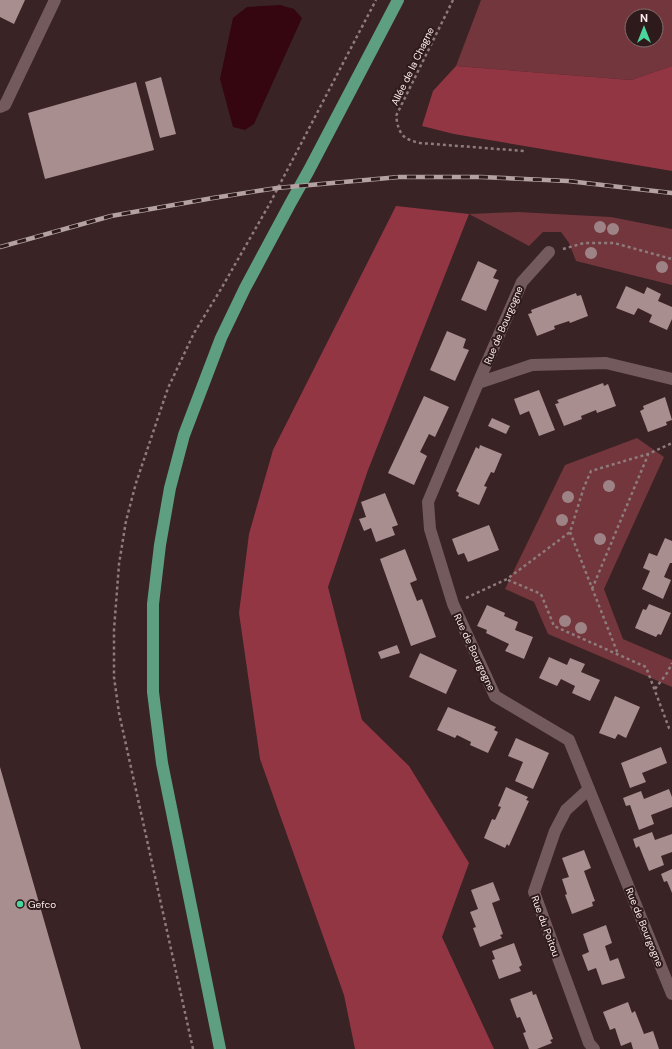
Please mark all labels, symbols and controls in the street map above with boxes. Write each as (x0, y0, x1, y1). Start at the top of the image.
north arrow (624, 8, 664, 48)
text: N (640, 11, 648, 25)
street label: Allée de la Chagne (388, 25, 437, 107)
street label: Rue de Bourgogne (481, 284, 526, 366)
street label: Rue de Bourgogne (451, 611, 498, 693)
street label: Rue de Bourgogne (623, 886, 666, 969)
street label: Rue du Poitou (528, 894, 563, 959)
place label: Gefco (28, 898, 56, 911)
marker: Gefco (15, 899, 25, 909)

